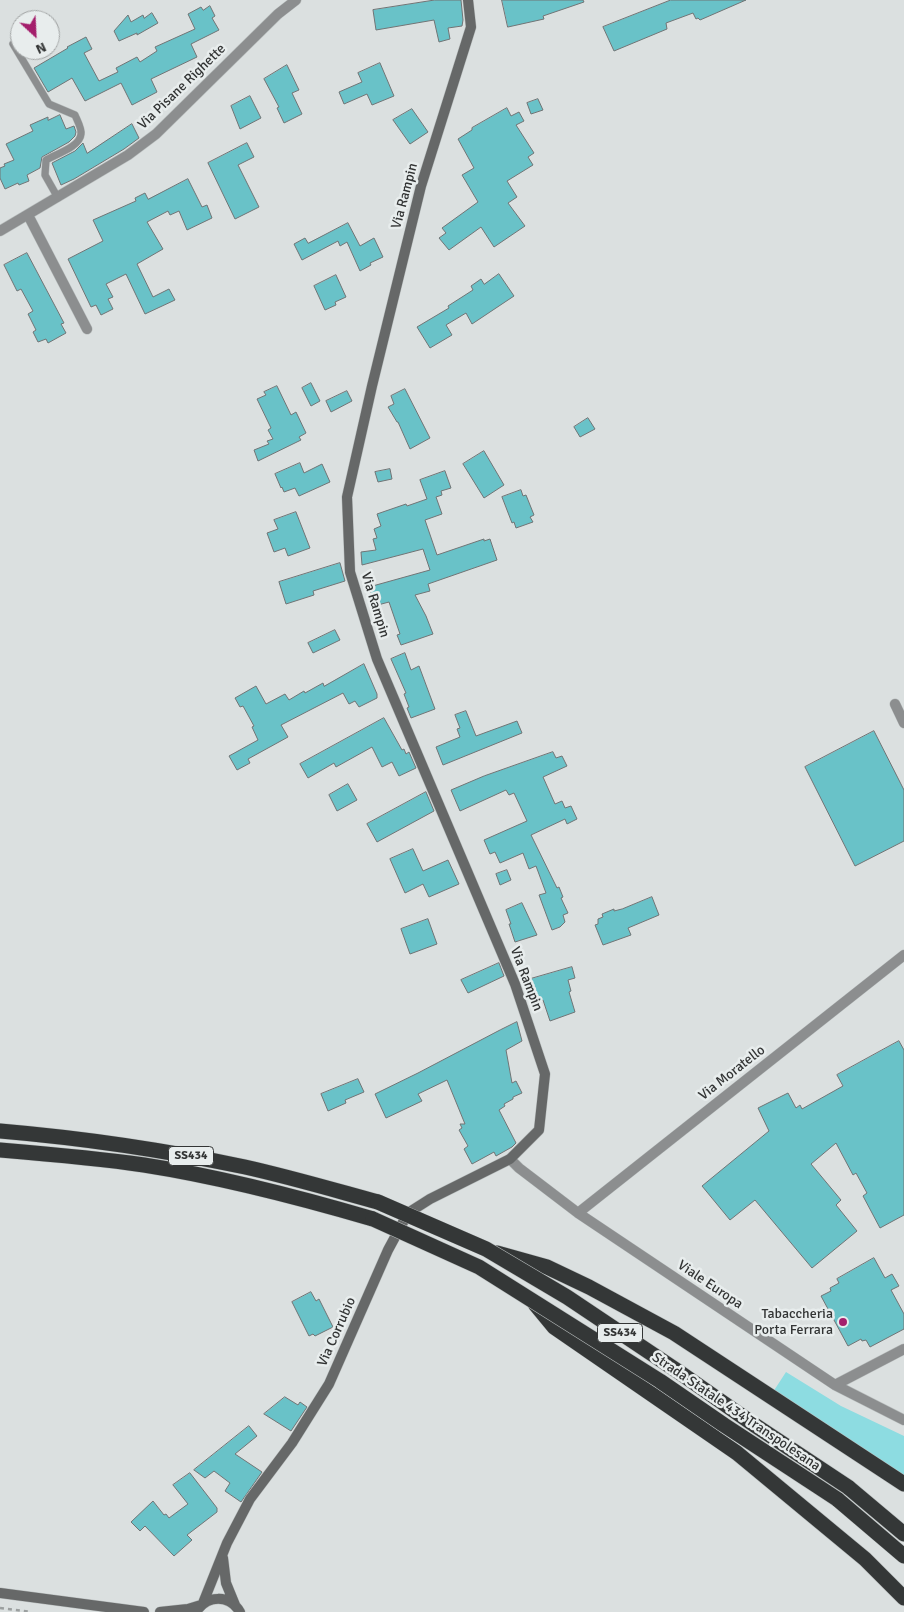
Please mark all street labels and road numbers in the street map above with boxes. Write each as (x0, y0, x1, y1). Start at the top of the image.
street label: Via Pisane Righette (135, 41, 229, 133)
street label: Via Rampin (388, 161, 422, 231)
street label: Via Rampin (357, 570, 393, 640)
street label: Via Rampin (506, 945, 546, 1013)
street label: Via Moratello (695, 1042, 769, 1104)
road number: SS434 (168, 1146, 214, 1166)
street label: Viale Europa (674, 1257, 746, 1313)
street label: Via Corrubio (314, 1295, 360, 1369)
road number: SS434 (598, 1324, 642, 1342)
street label: Strada Statale 434 Transpolesana (649, 1349, 823, 1475)

